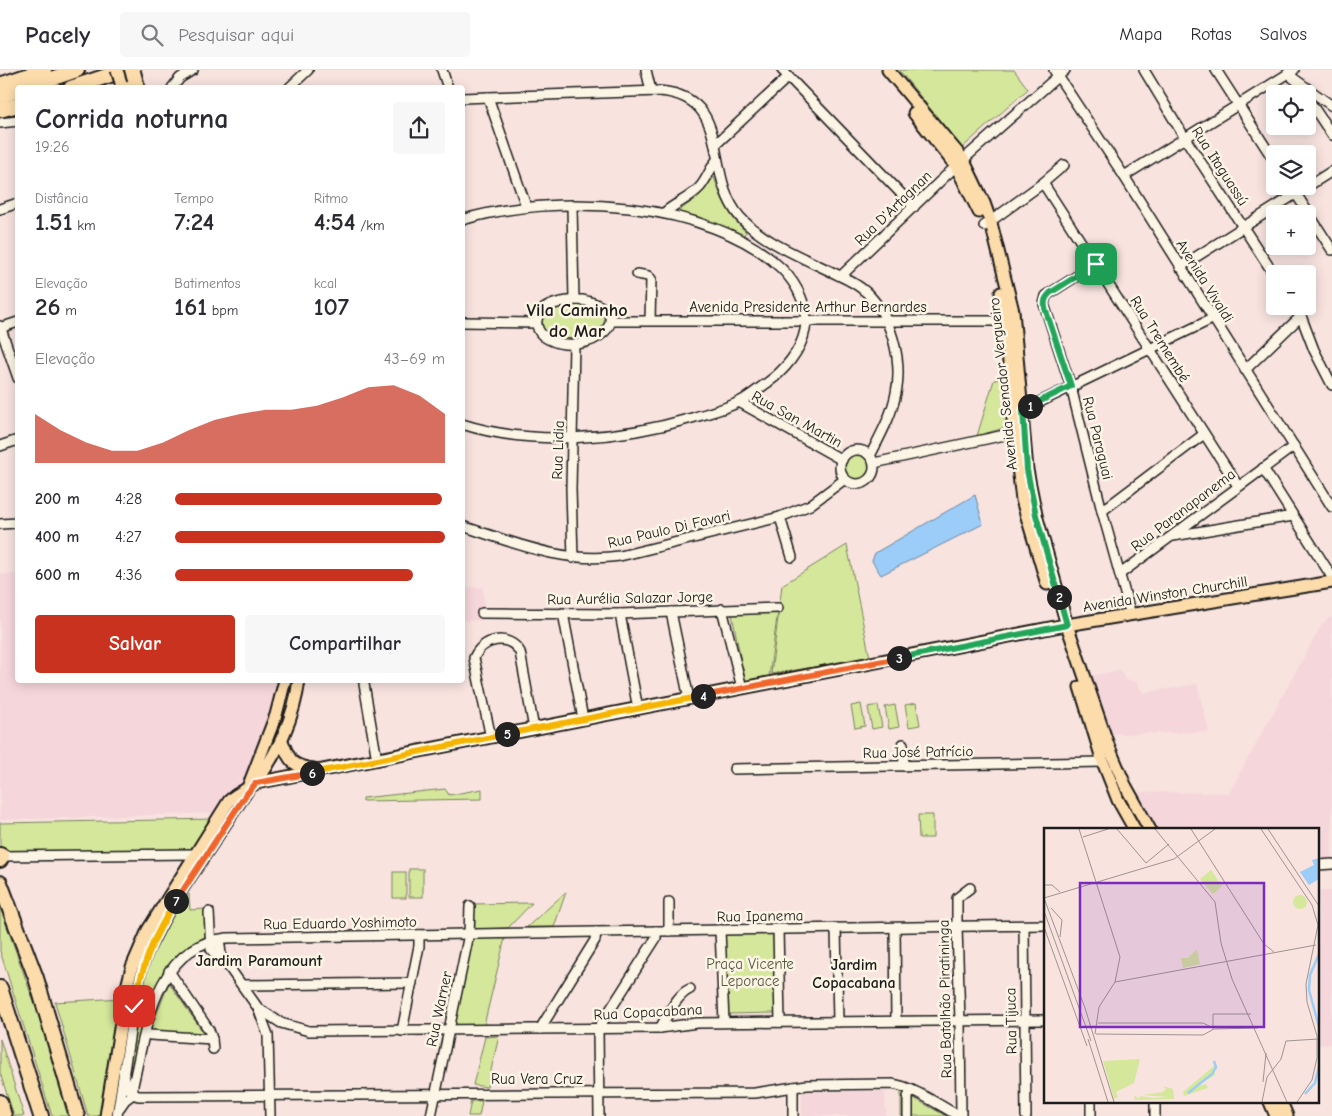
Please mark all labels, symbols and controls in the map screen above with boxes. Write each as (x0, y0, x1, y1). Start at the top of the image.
search box (120, 12, 470, 57)
text: Pacely (25, 21, 90, 49)
icon: search (138, 21, 166, 49)
text: Pesquisar aqui (178, 24, 294, 46)
text: Mapa (1119, 24, 1163, 45)
text: Rotas (1191, 24, 1232, 45)
text: Salvos (1260, 24, 1307, 45)
map controls (1266, 85, 1316, 315)
button: locate (1266, 85, 1316, 135)
button: share (393, 102, 445, 154)
text: Corrida noturna (35, 103, 228, 135)
street label: Rua Itaguassú (1188, 123, 1252, 209)
text: 19:26 (35, 138, 70, 156)
button: layers (1266, 145, 1316, 195)
street label: Rua D'Artagnan (851, 167, 935, 249)
text: Distância (35, 190, 89, 207)
text: Tempo (174, 190, 214, 207)
text: Ritmo (314, 190, 348, 207)
button: + (1266, 205, 1316, 255)
text: 1.51 (35, 207, 72, 236)
text: 7:24 (174, 207, 214, 236)
text: 4:54 (314, 207, 356, 236)
text: km (72, 217, 95, 234)
text: /km (356, 217, 385, 234)
street label: Avenida Vivaldi (1172, 236, 1238, 326)
pin (1075, 243, 1117, 285)
icon: arrive (1082, 250, 1110, 278)
button: − (1266, 265, 1316, 315)
text: Elevação (35, 275, 88, 292)
text: Batimentos (174, 275, 240, 292)
text: kcal (314, 275, 337, 292)
text: 26 (35, 292, 61, 321)
text: 161 (174, 292, 207, 321)
text: 107 (314, 292, 349, 321)
street label: Rua Tremembé (1126, 293, 1194, 386)
street label: Avenida Senador Vergueiro (985, 297, 1021, 471)
street label: Avenida Presidente Arthur Bernardes (689, 298, 927, 316)
district label: Vila Caminho do Mar (526, 300, 628, 342)
text: m (61, 302, 77, 319)
text: bpm (207, 302, 238, 319)
text: Elevação (35, 350, 95, 368)
text: 43–69 m (384, 350, 445, 368)
street label: Rua San Martin (748, 387, 846, 451)
pin: 1 (1018, 394, 1042, 418)
street label: Rua Paraguai (1079, 395, 1117, 481)
text: 1 (1028, 398, 1033, 415)
street label: Rua Lidia (548, 420, 568, 480)
street label: Rua Paranapanema (1127, 465, 1239, 555)
text: 200 m (35, 490, 80, 508)
text: 4:28 (115, 490, 142, 508)
street label: Rua Paulo Di Favari (606, 506, 732, 552)
text: 400 m (35, 528, 79, 546)
text: 4:27 (115, 528, 142, 546)
text: 600 m (35, 566, 80, 584)
text: 4:36 (115, 566, 142, 584)
street label: Avenida Winston Churchill (1081, 572, 1249, 616)
pin: 2 (1046, 584, 1072, 610)
street label: Rua Aurélia Salazar Jorge (547, 588, 714, 608)
text: 2 (1056, 589, 1063, 606)
button: Salvar (35, 615, 235, 673)
button: Compartilhar (245, 615, 445, 673)
pin: 3 (886, 646, 912, 670)
text: 3 (896, 650, 903, 667)
pin: 4 (690, 684, 716, 708)
text: 4 (700, 688, 707, 705)
pin: 5 (494, 722, 520, 746)
text: 5 (504, 726, 511, 743)
street label: Rua José Patrício (863, 742, 973, 762)
pin: 6 (300, 760, 324, 786)
text: 6 (309, 765, 316, 782)
inset map (1044, 828, 1320, 1104)
pin: 7 (164, 888, 188, 914)
text: 7 (173, 893, 180, 910)
street label: Rua Ipanema (716, 906, 804, 926)
street label: Rua Eduardo Yoshimoto (263, 913, 417, 933)
street label: Rua Batalhão Piratininga (935, 920, 955, 1078)
district label: Jardim Paramount (196, 952, 323, 970)
park label: Praça Vicente Leporace (706, 955, 794, 990)
district label: Jardim Copacabana (812, 956, 896, 992)
street label: Rua Warner (422, 970, 456, 1048)
pin (113, 985, 155, 1027)
street label: Rua Tijuca (1001, 987, 1021, 1055)
icon: check (120, 992, 148, 1020)
street label: Rua Copacabana (593, 1000, 703, 1024)
street label: Rua Vera Cruz (491, 1070, 583, 1088)

